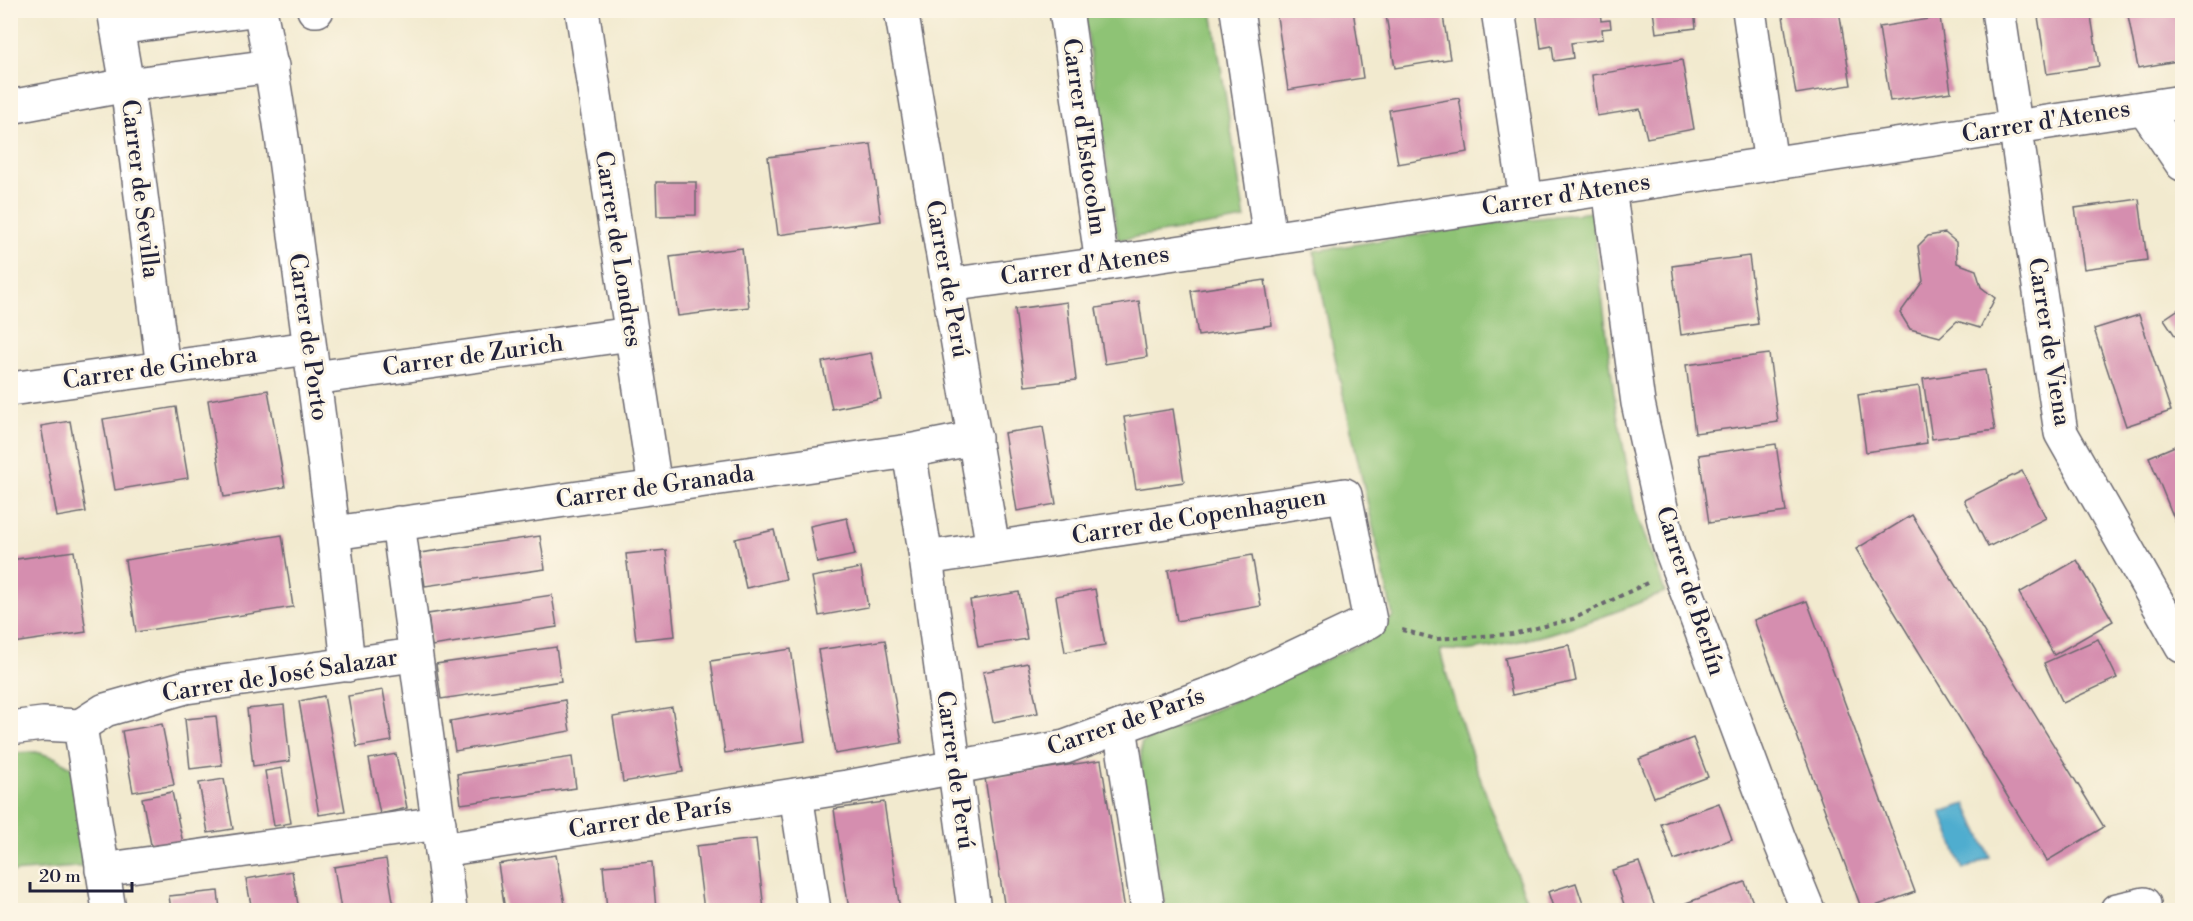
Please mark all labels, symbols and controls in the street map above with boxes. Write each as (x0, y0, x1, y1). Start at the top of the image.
street label: Carrer d'Estocolm (1055, 36, 1113, 238)
street label: Carrer d'Atenes (1960, 94, 2132, 150)
street label: Carrer de Sevilla (114, 98, 166, 281)
street label: Carrer de Londres (588, 149, 648, 349)
street label: Carrer d'Atenes (1480, 167, 1652, 223)
street label: Carrer de Perú (918, 198, 976, 360)
street label: Carrer d'Atenes (999, 239, 1171, 293)
street label: Carrer de Porto (281, 251, 335, 423)
street label: Carrer de Viena (2021, 256, 2077, 429)
street label: Carrer de Zurich (381, 328, 565, 384)
street label: Carrer de Ginebra (61, 339, 260, 396)
street label: Carrer de Granada (554, 458, 757, 516)
street label: Carrer de Copenhaguen (1070, 482, 1328, 552)
street label: Carrer de Berlín (1649, 503, 1731, 679)
street label: Carrer de José Salazar (160, 643, 400, 709)
street label: Carrer de París (1043, 681, 1209, 763)
street label: Carrer de Perú (929, 689, 981, 851)
street label: Carrer de París (566, 790, 734, 846)
scale bar (30, 855, 132, 893)
text: 20 m (39, 865, 81, 888)

